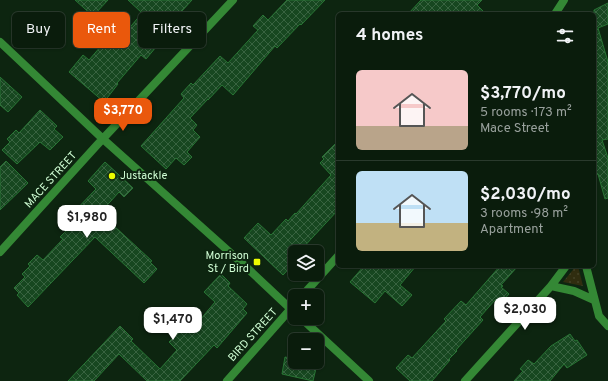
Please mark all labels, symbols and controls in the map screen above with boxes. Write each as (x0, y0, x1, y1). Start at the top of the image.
chip: Buy (12, 12, 65, 48)
chip: Rent (73, 12, 130, 48)
chip: Filters (138, 12, 206, 48)
text: 4 homes (356, 25, 423, 47)
icon: filters (554, 25, 576, 47)
text: $3,770/mo (480, 83, 566, 105)
icon: home (388, 86, 436, 134)
pin: $3,770 (90, 98, 156, 132)
text: $3,770 (103, 103, 143, 119)
text: 5 rooms · 173 m² (480, 105, 572, 121)
text: Mace Street (480, 121, 550, 137)
street label: MACE STREET (22, 149, 80, 211)
place label: Justackle (120, 169, 167, 183)
marker: Justackle (107, 171, 117, 181)
text: $2,030/mo (480, 184, 571, 206)
icon: home (388, 187, 436, 235)
pin: $1,980 (54, 205, 120, 239)
text: 3 rooms · 98 m² (480, 206, 568, 222)
text: $1,980 (67, 210, 107, 226)
text: Apartment (480, 222, 543, 238)
map controls (288, 245, 324, 369)
button: layers (288, 245, 324, 281)
place label: Morrison St / Bird (205, 249, 249, 276)
marker: Morrison St / Bird (252, 257, 262, 267)
button: + (288, 289, 324, 325)
pin: $2,030 (492, 297, 558, 331)
text: $2,030 (503, 302, 547, 318)
street label: BIRD STREET (225, 305, 281, 365)
pin: $1,470 (140, 307, 206, 341)
text: $1,470 (153, 312, 193, 328)
button: − (288, 333, 324, 369)

